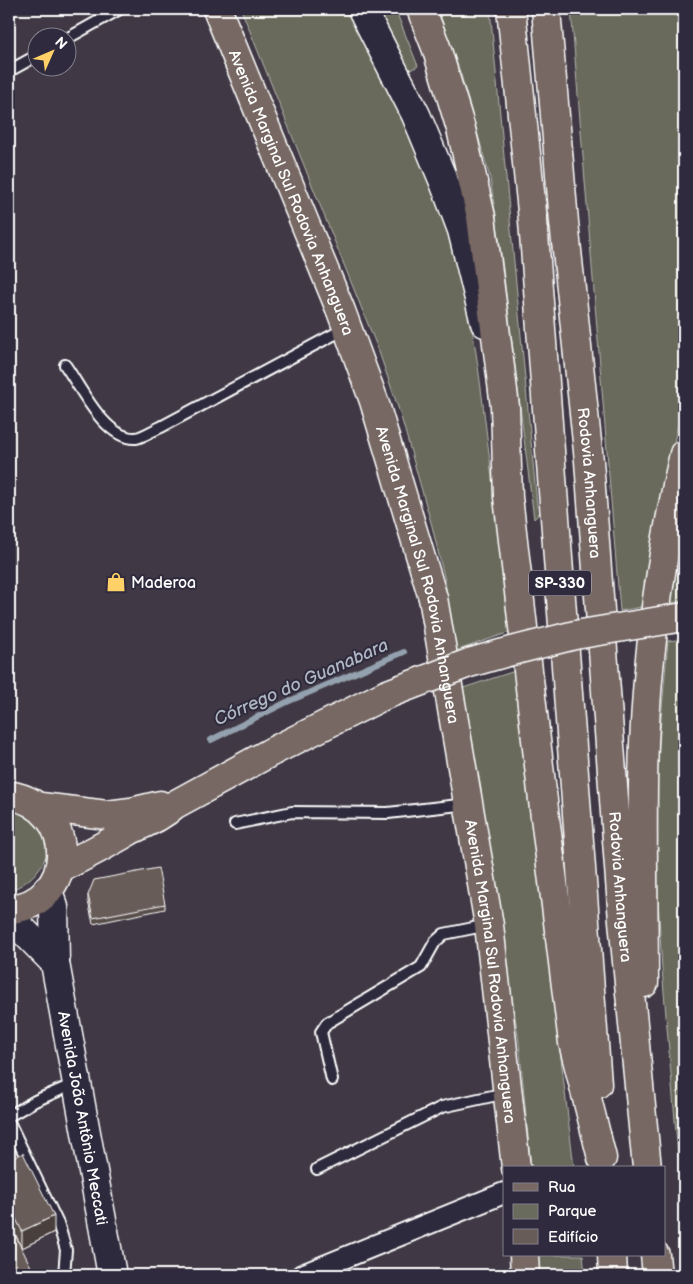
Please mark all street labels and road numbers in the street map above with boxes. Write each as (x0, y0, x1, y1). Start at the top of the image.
street label: Avenida Marginal Sul Rodovia Anhanguera (224, 47, 357, 338)
street label: Rodovia Anhanguera (572, 407, 604, 559)
street label: Avenida Marginal Sul Rodovia Anhanguera (371, 424, 462, 725)
road number: SP-330 (529, 570, 591, 596)
street label: Rodovia Anhanguera (604, 811, 635, 963)
street label: Avenida Marginal Sul Rodovia Anhanguera (460, 818, 519, 1125)
street label: Avenida João Antônio Meccati (53, 1010, 111, 1227)

